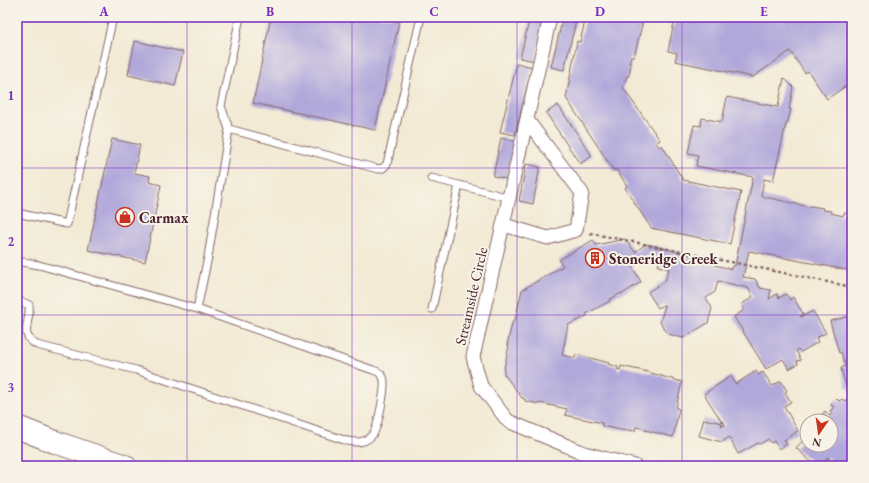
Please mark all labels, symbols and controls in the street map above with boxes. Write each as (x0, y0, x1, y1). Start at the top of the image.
text: A (98, 3, 109, 20)
text: B (266, 3, 274, 20)
text: C (429, 3, 439, 20)
text: D (595, 3, 605, 20)
text: E (760, 3, 768, 20)
text: 1 (8, 87, 15, 104)
shop icon: Carmax (114, 206, 136, 228)
place label: Carmax (139, 208, 189, 227)
text: 2 (8, 233, 15, 250)
street label: Streamside Circle (450, 245, 492, 347)
building icon: Stoneridge Creek (584, 247, 606, 269)
place label: Stoneridge Creek (609, 249, 719, 268)
text: 3 (8, 379, 15, 396)
north arrow (799, 413, 839, 453)
text: N (811, 435, 823, 451)

